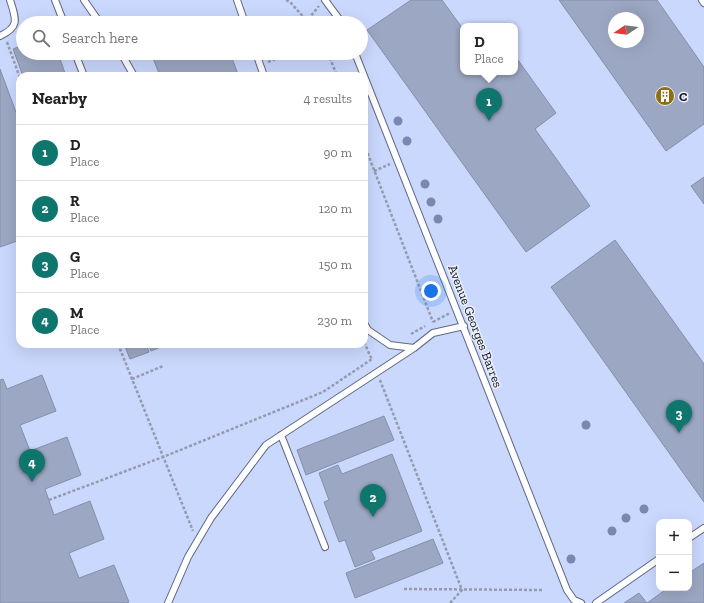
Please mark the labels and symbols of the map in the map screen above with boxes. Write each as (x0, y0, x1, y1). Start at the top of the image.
north arrow (608, 12, 644, 48)
building icon: C (654, 85, 676, 107)
pin: 1 (476, 88, 502, 121)
place label: C (679, 89, 687, 104)
street label: Avenue Georges Barres (445, 263, 506, 390)
your location (421, 281, 441, 301)
pin: 3 (666, 400, 692, 433)
pin: 4 (19, 449, 45, 482)
pin: 2 (360, 484, 386, 517)

